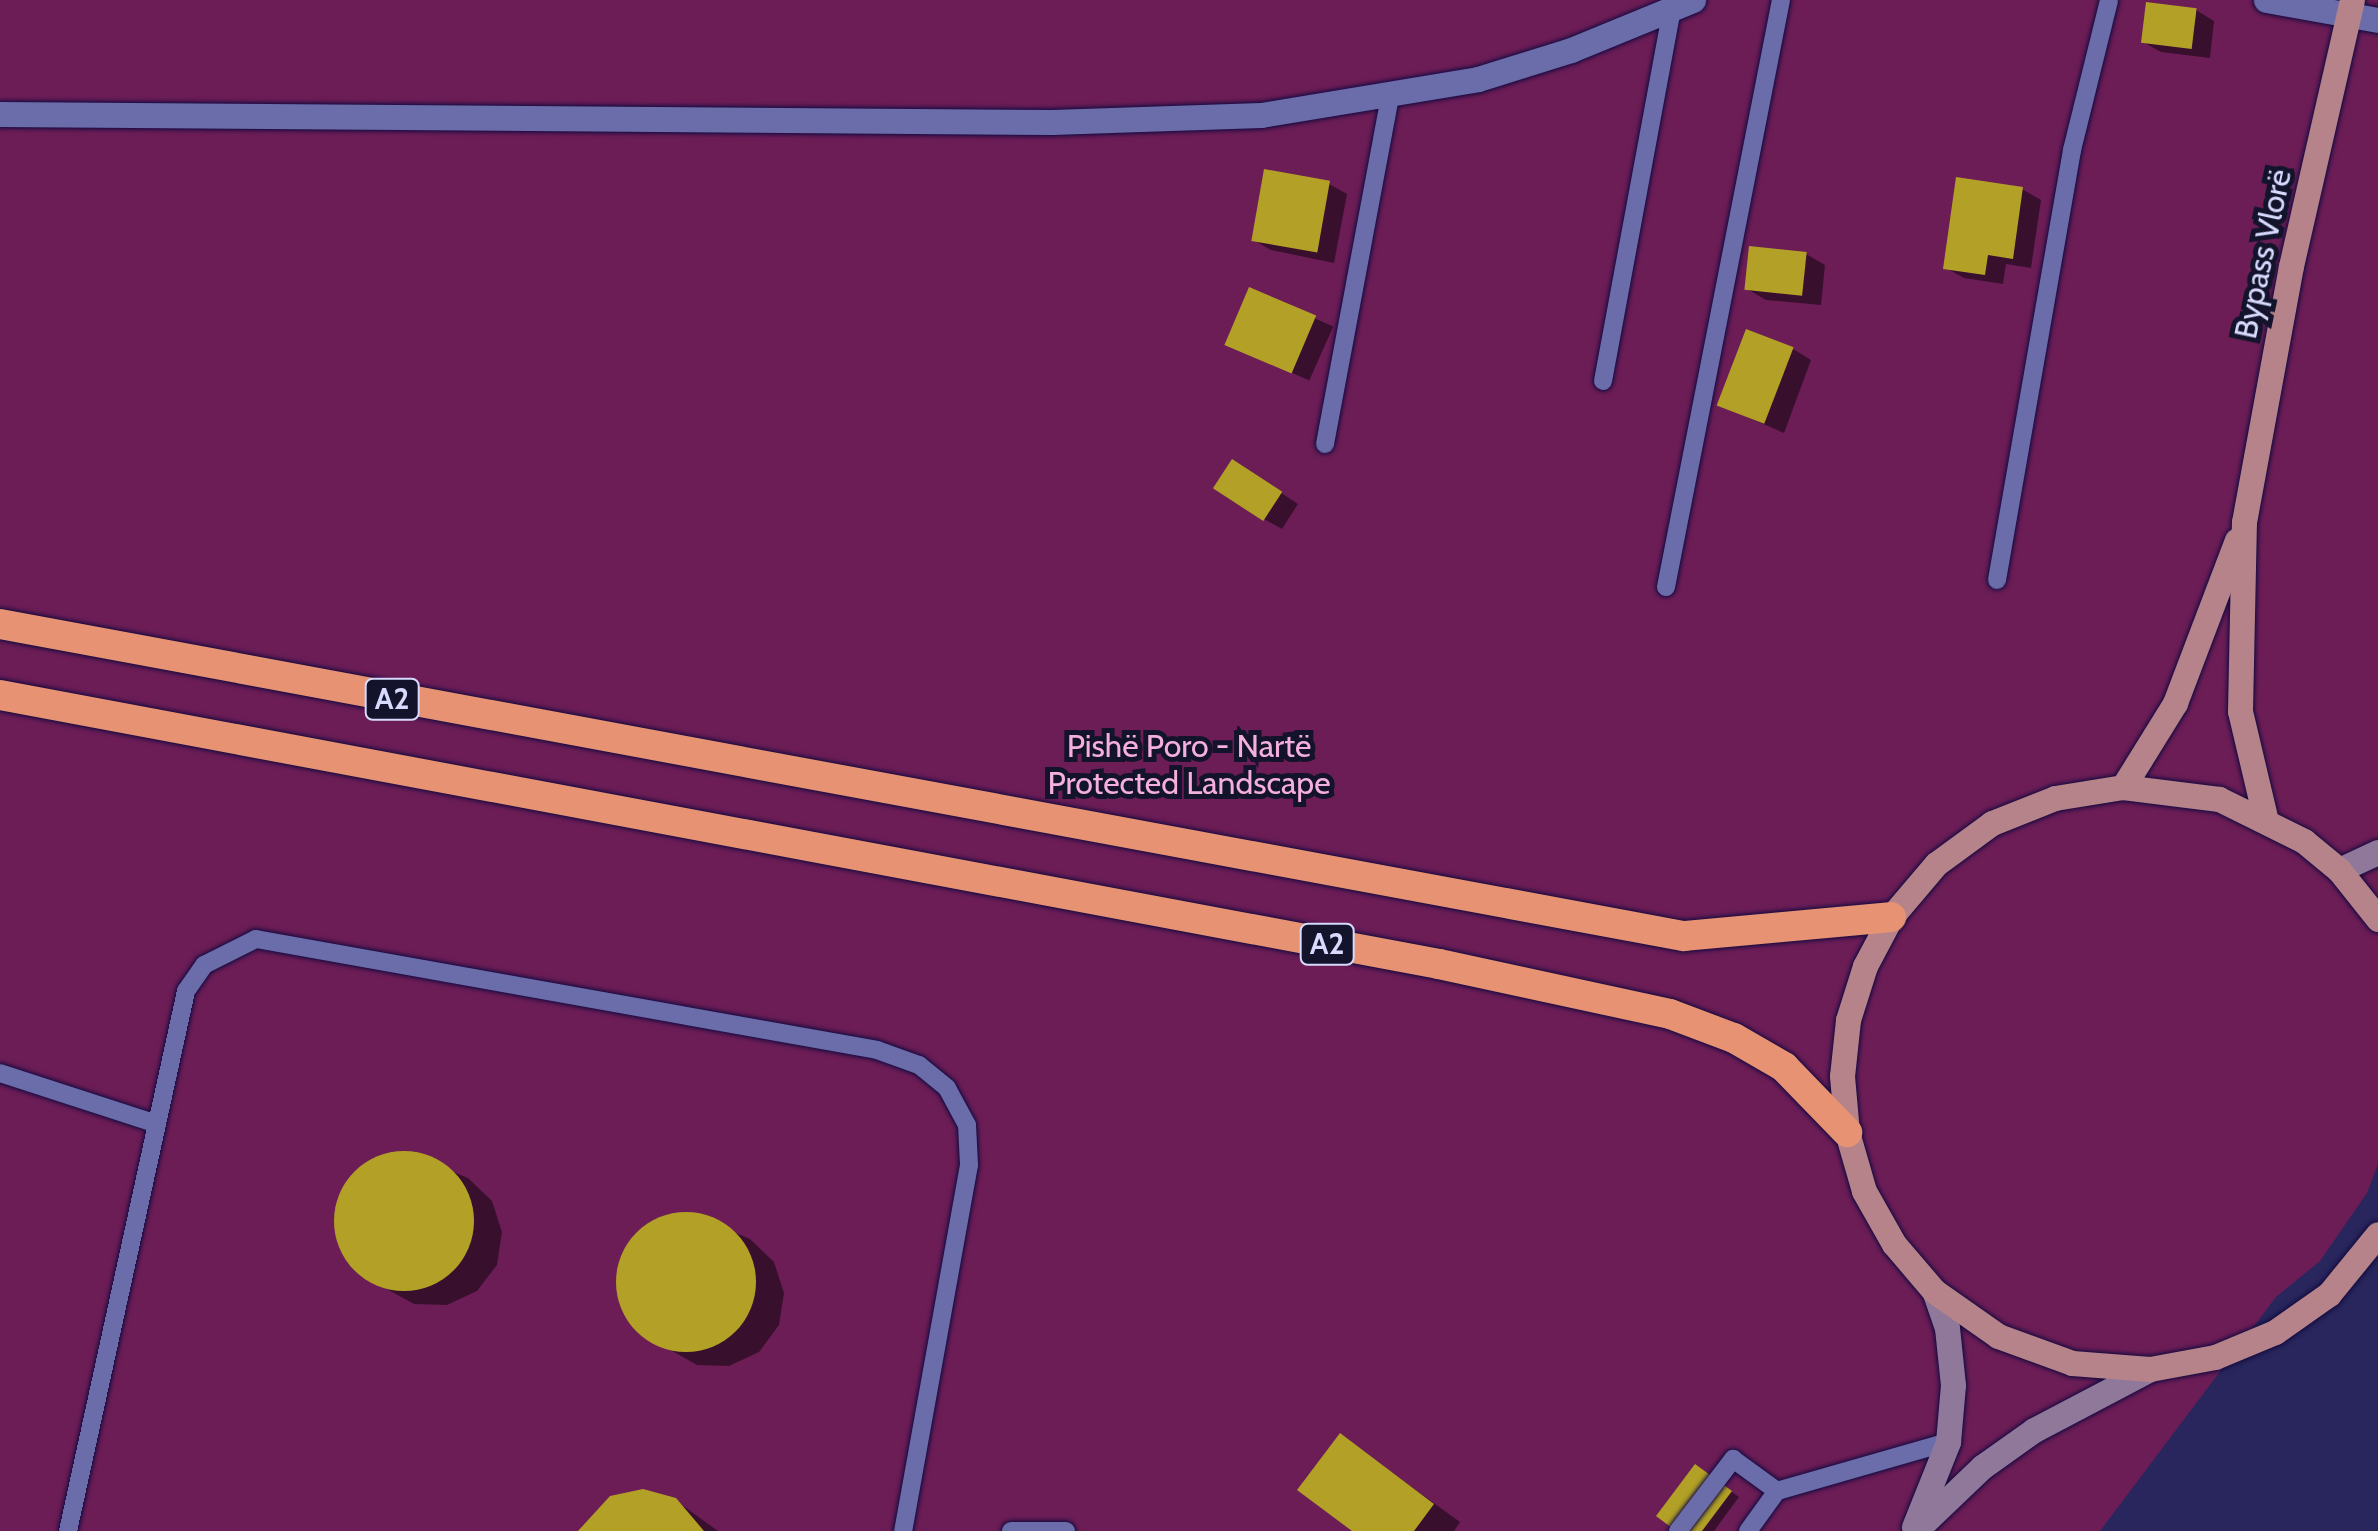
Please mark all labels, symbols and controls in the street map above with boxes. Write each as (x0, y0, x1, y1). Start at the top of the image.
street label: Bypass Vlorë (2226, 166, 2300, 342)
road number: A2 (364, 674, 420, 724)
park label: Pishë Poro - Nartë Protected Landscape (1047, 728, 1331, 803)
road number: A2 (1300, 919, 1354, 969)

